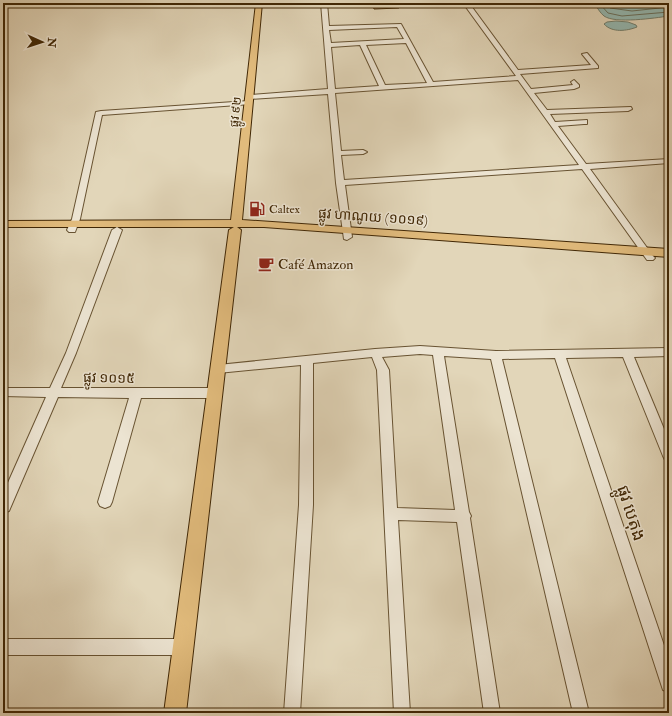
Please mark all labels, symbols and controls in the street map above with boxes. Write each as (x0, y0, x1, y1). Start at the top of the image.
north arrow (22, 22, 62, 62)
text: N (45, 36, 58, 49)
street label: ផ្លូវ ៩២ (227, 96, 248, 128)
fuel station icon: Caltex (248, 200, 266, 218)
place label: Caltex (269, 202, 301, 217)
street label: ផ្លូវ ហាណូយ (១០១៩) (317, 205, 429, 232)
cafe icon: Café Amazon (257, 255, 275, 273)
place label: Café Amazon (278, 256, 353, 273)
street label: ផ្លូវ ១០១៥ (83, 369, 135, 390)
street label: ផ្លូវ បេតុង (608, 483, 650, 545)

